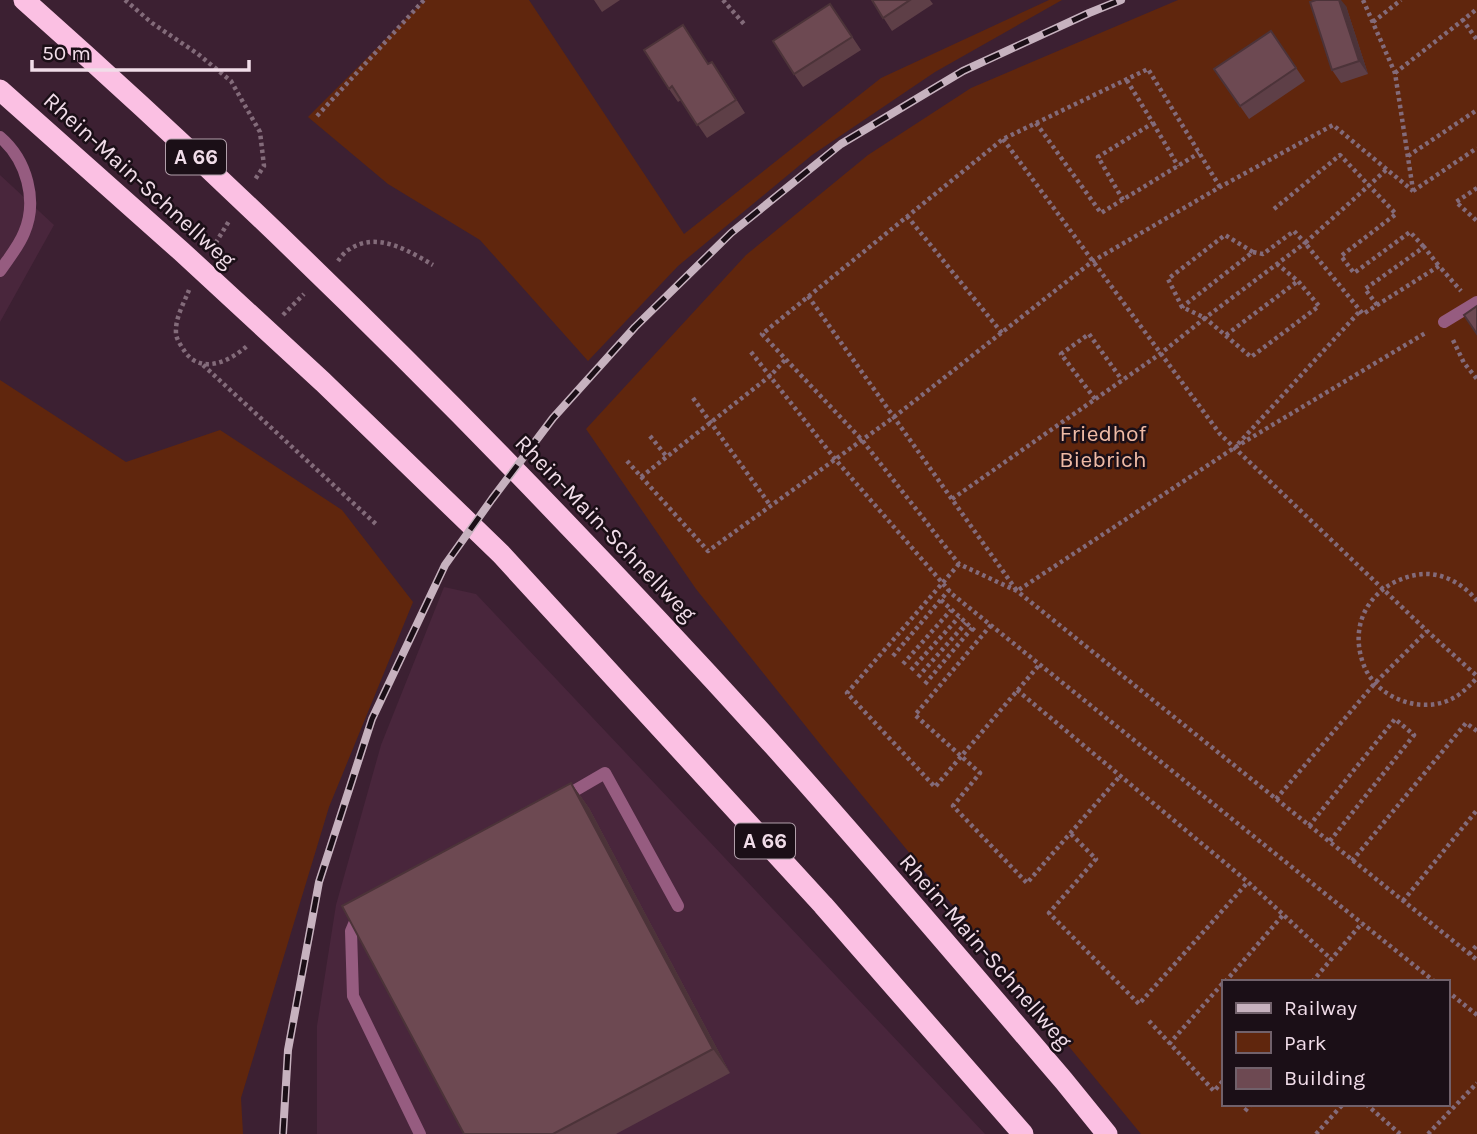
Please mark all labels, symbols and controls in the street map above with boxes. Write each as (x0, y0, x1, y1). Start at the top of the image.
scale bar (32, 28, 248, 72)
text: 50 m (42, 41, 91, 65)
street label: Rhein-Main-Schnellweg (38, 87, 241, 274)
road number: A 66 (166, 140, 226, 174)
park label: Friedhof Biebrich (1059, 420, 1147, 473)
street label: Rhein-Main-Schnellweg (509, 429, 702, 627)
road number: A 66 (735, 824, 795, 858)
street label: Rhein-Main-Schnellweg (894, 848, 1078, 1054)
legend (1222, 980, 1449, 1106)
text: Railway (1284, 996, 1357, 1020)
text: Park (1284, 1031, 1327, 1055)
text: Building (1284, 1066, 1365, 1090)

